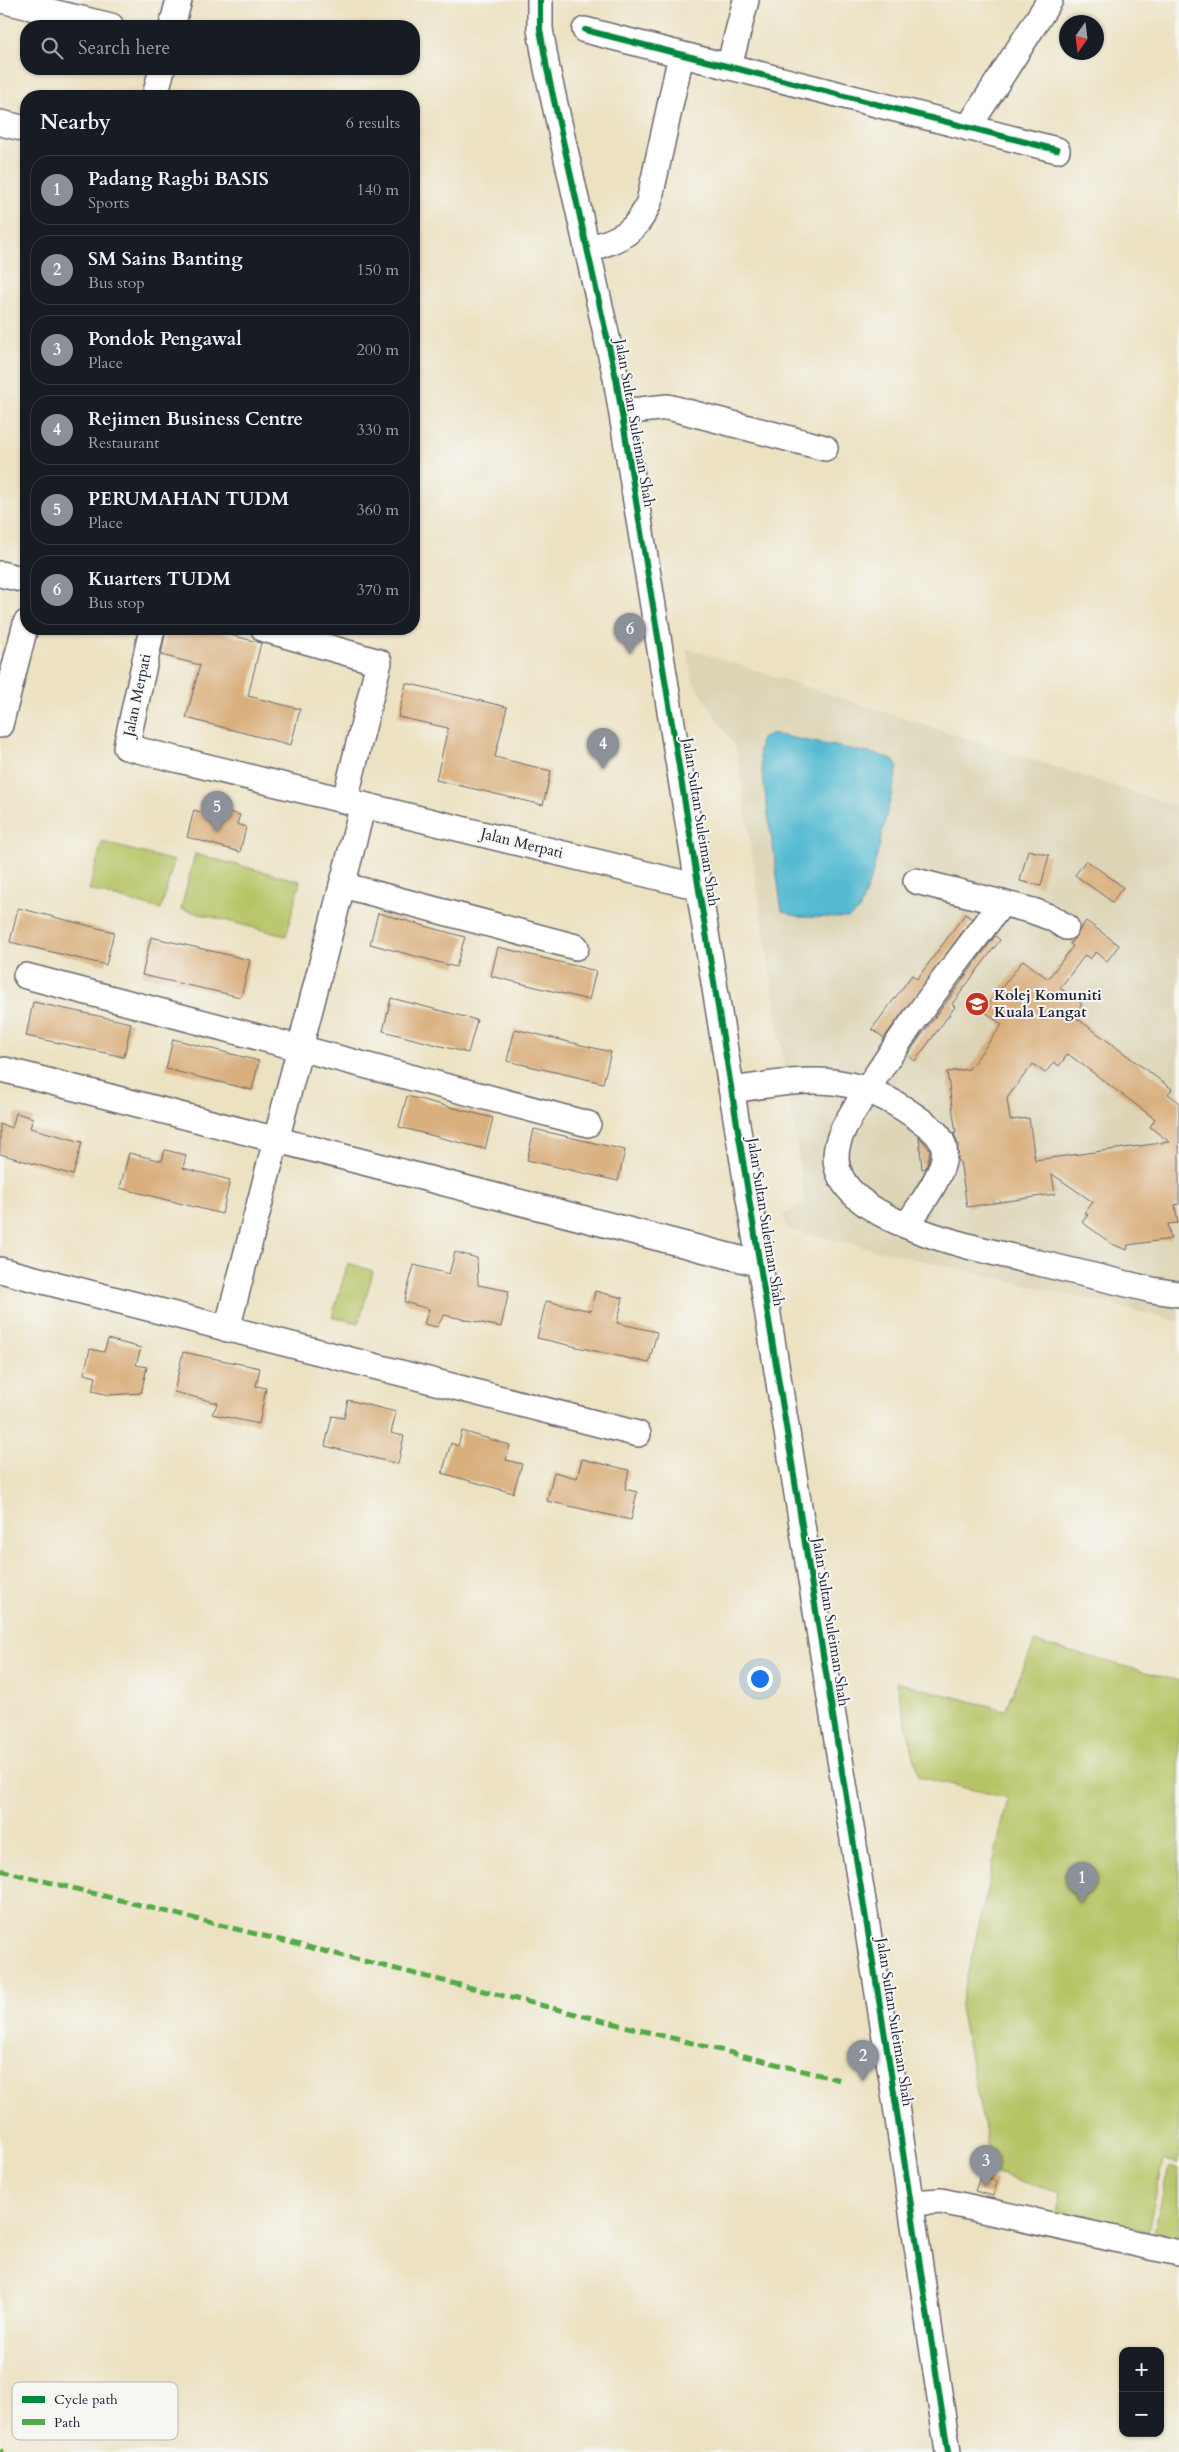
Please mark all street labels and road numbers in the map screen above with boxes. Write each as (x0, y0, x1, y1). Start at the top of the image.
street label: Jalan Sultan Suleiman Shah (610, 335, 660, 509)
street label: Jalan Merpati (118, 652, 156, 740)
street label: Jalan Sultan Suleiman Shah (677, 734, 724, 909)
street label: Jalan Merpati (477, 823, 565, 863)
street label: Jalan Sultan Suleiman Shah (742, 1134, 789, 1309)
street label: Jalan Sultan Suleiman Shah (807, 1534, 854, 1709)
street label: Jalan Sultan Suleiman Shah (871, 1934, 918, 2109)

